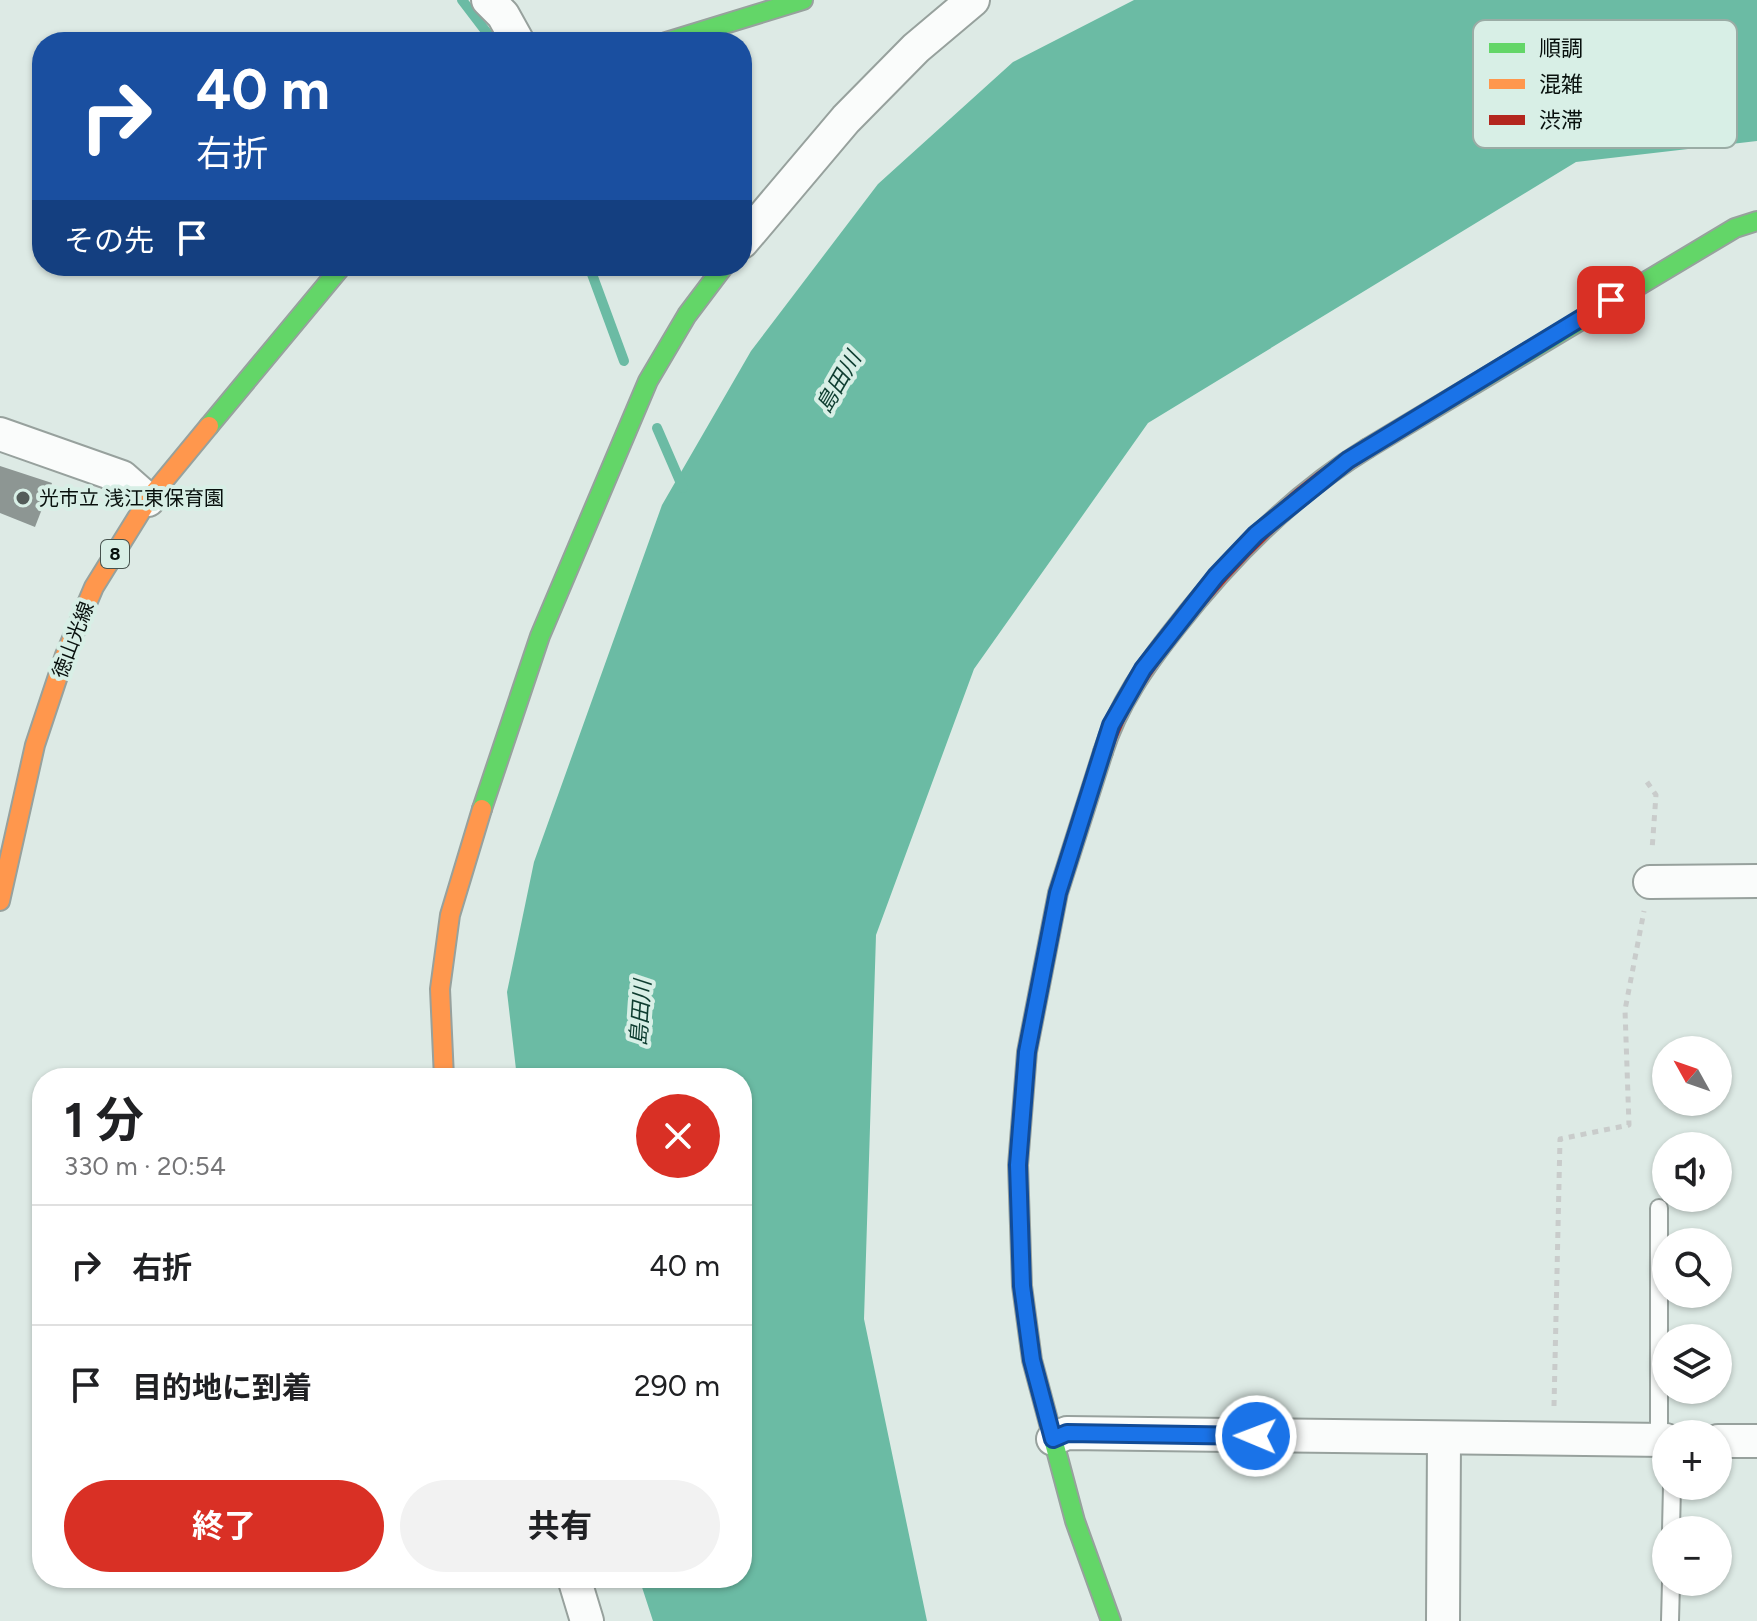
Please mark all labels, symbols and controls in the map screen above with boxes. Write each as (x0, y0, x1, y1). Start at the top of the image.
legend (1473, 20, 1737, 148)
text: 順調 (1539, 35, 1583, 62)
text: 40 m (196, 56, 330, 123)
icon: right (64, 64, 168, 168)
text: 混雑 (1539, 71, 1583, 98)
text: 渋滞 (1539, 107, 1583, 134)
text: 右折 (196, 132, 268, 175)
icon: arrive (170, 216, 214, 260)
text: その先 (64, 222, 154, 259)
pin (1577, 266, 1645, 334)
icon: arrive (1589, 278, 1633, 322)
water label: 島田川 (810, 345, 868, 418)
place label: 光市立 浅江東保育園 (39, 486, 224, 510)
marker: 光市立 浅江東保育園 (14, 489, 32, 507)
road number: 8 (101, 540, 129, 568)
street label: 徳山光線 (47, 598, 99, 682)
water label: 島田川 (625, 977, 656, 1047)
north arrow (1652, 1036, 1732, 1116)
map controls (1652, 1036, 1732, 1596)
text: 1 分 (64, 1091, 144, 1149)
button: close (636, 1094, 720, 1178)
button: sound (1652, 1132, 1732, 1212)
text: 330 m · 20:54 (64, 1150, 226, 1182)
button: search (1652, 1228, 1732, 1308)
icon: right (64, 1243, 108, 1287)
text: 40 m (649, 1247, 720, 1284)
text: 右折 (132, 1249, 192, 1286)
button: layers (1652, 1324, 1732, 1404)
icon: arrive (64, 1363, 108, 1407)
text: 290 m (634, 1367, 720, 1404)
text: 目的地に到着 (132, 1369, 312, 1406)
position arrow (1214, 1394, 1298, 1478)
button: + (1652, 1420, 1732, 1500)
button: 終了 (64, 1480, 384, 1572)
button: 共有 (400, 1480, 720, 1572)
button: − (1652, 1516, 1732, 1596)

